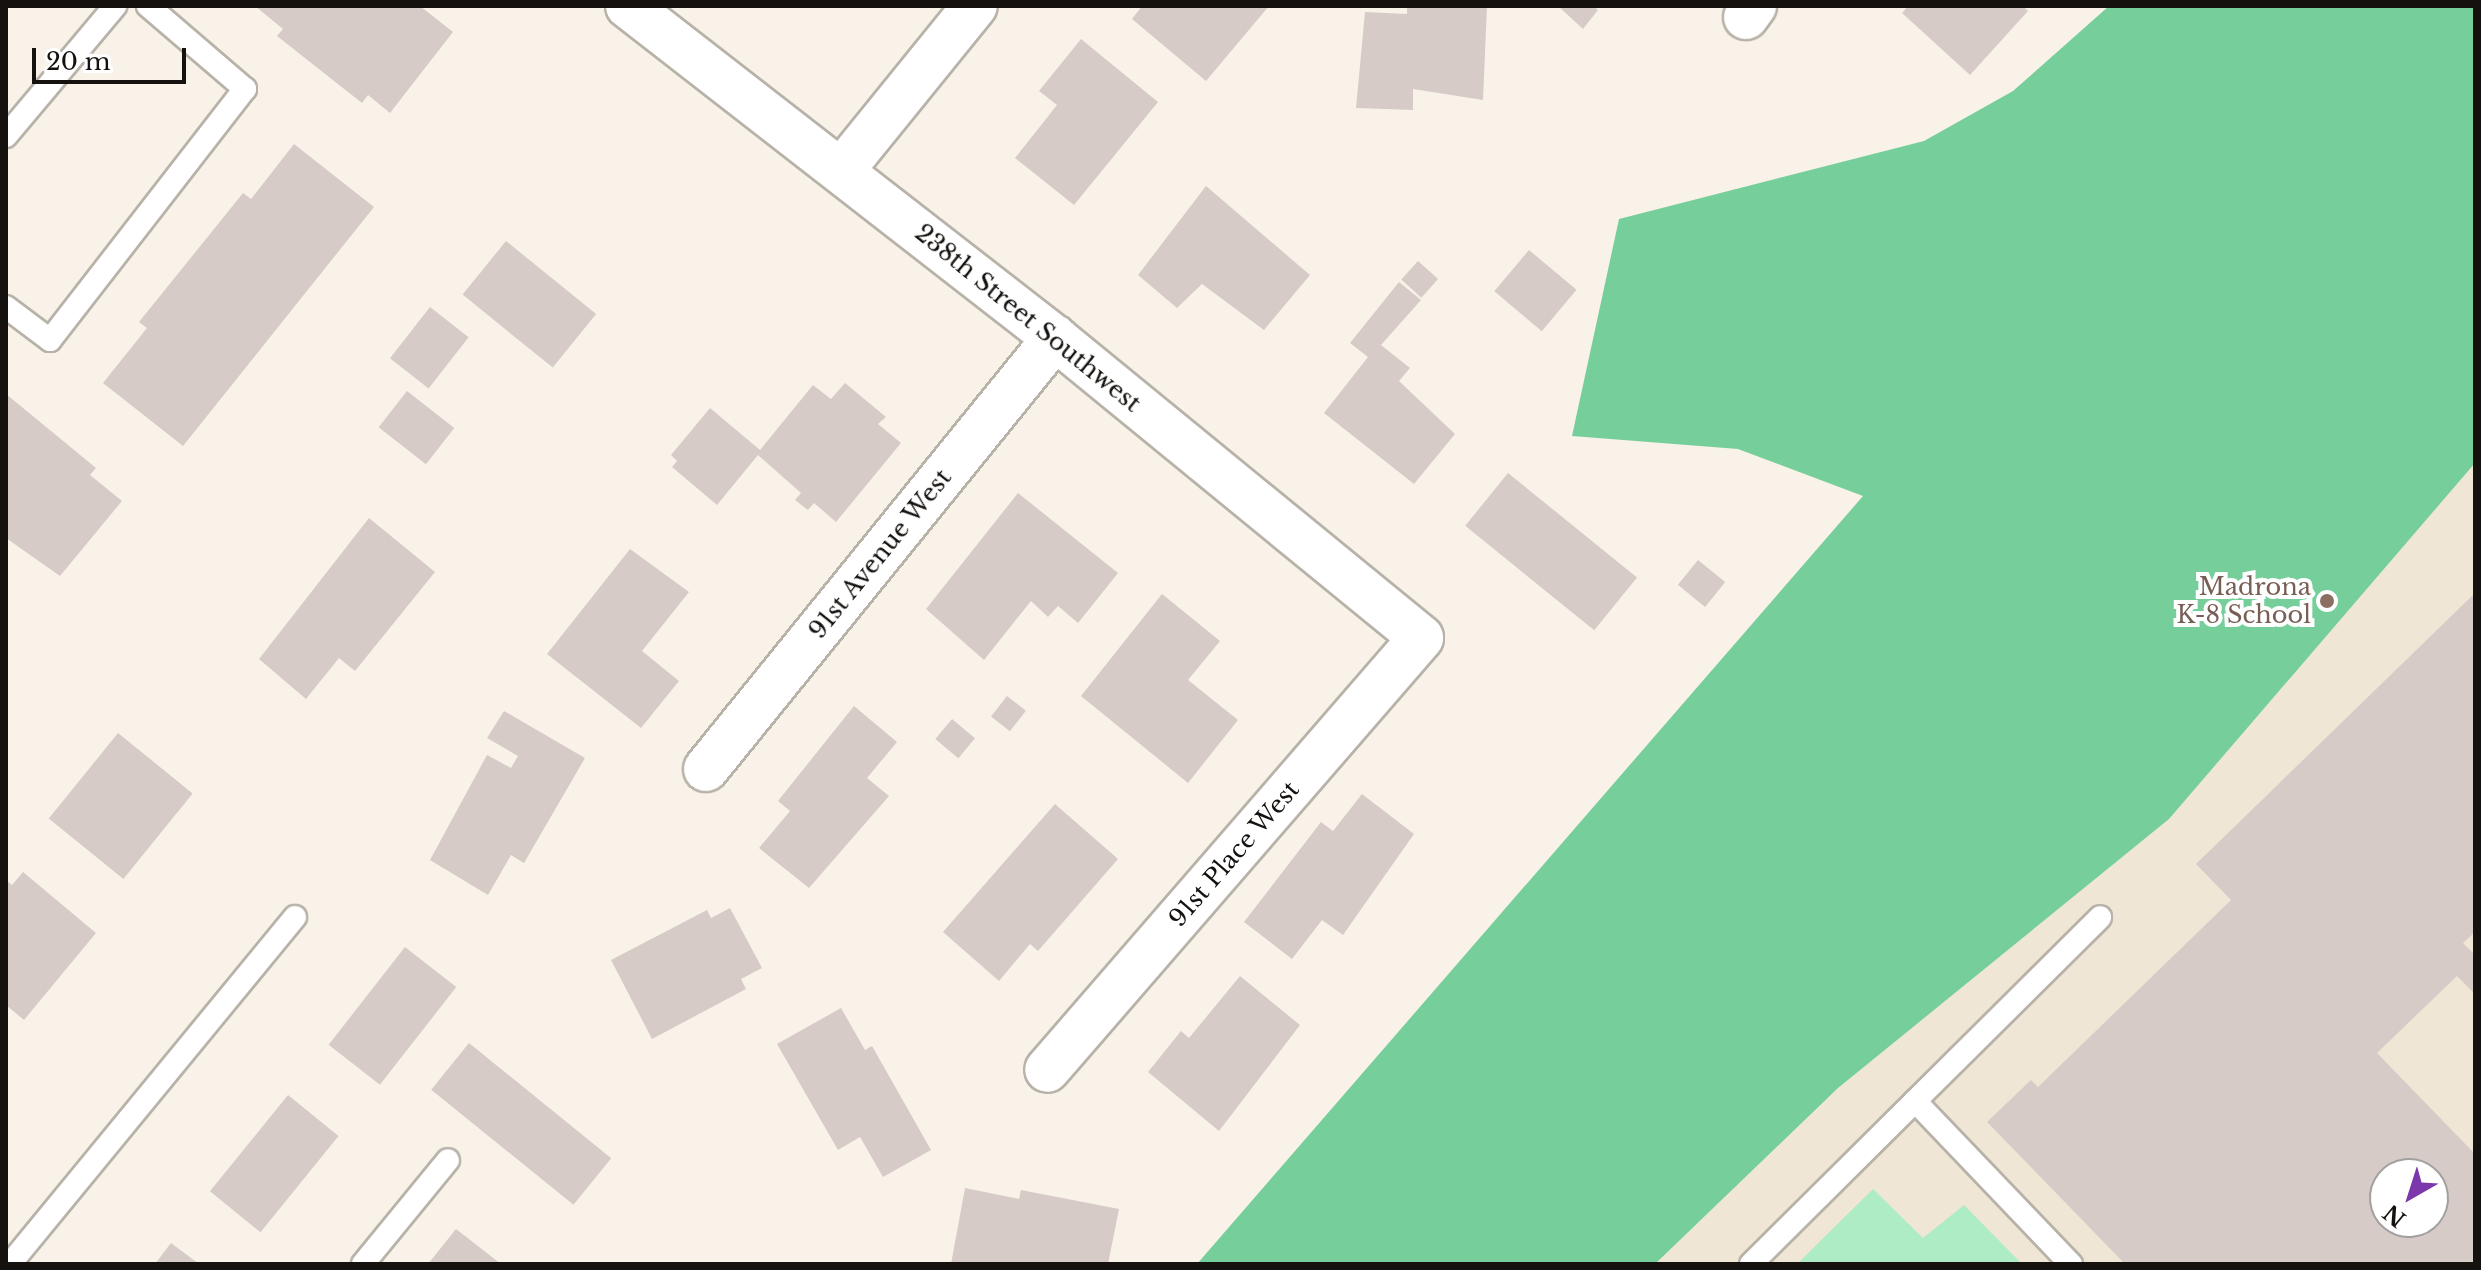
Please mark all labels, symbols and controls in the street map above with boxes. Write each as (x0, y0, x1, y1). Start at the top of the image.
scale bar (36, 32, 190, 82)
text: 20 m (46, 47, 111, 76)
street label: 238th Street Southwest (909, 218, 1147, 418)
street label: 91st Avenue West (802, 463, 958, 645)
place label: Madrona K-8 School (2177, 573, 2311, 629)
marker: Madrona K-8 School (2318, 592, 2336, 610)
street label: 91st Place West (1163, 775, 1305, 933)
north arrow (2369, 1158, 2449, 1238)
text: N (2378, 1198, 2411, 1232)

